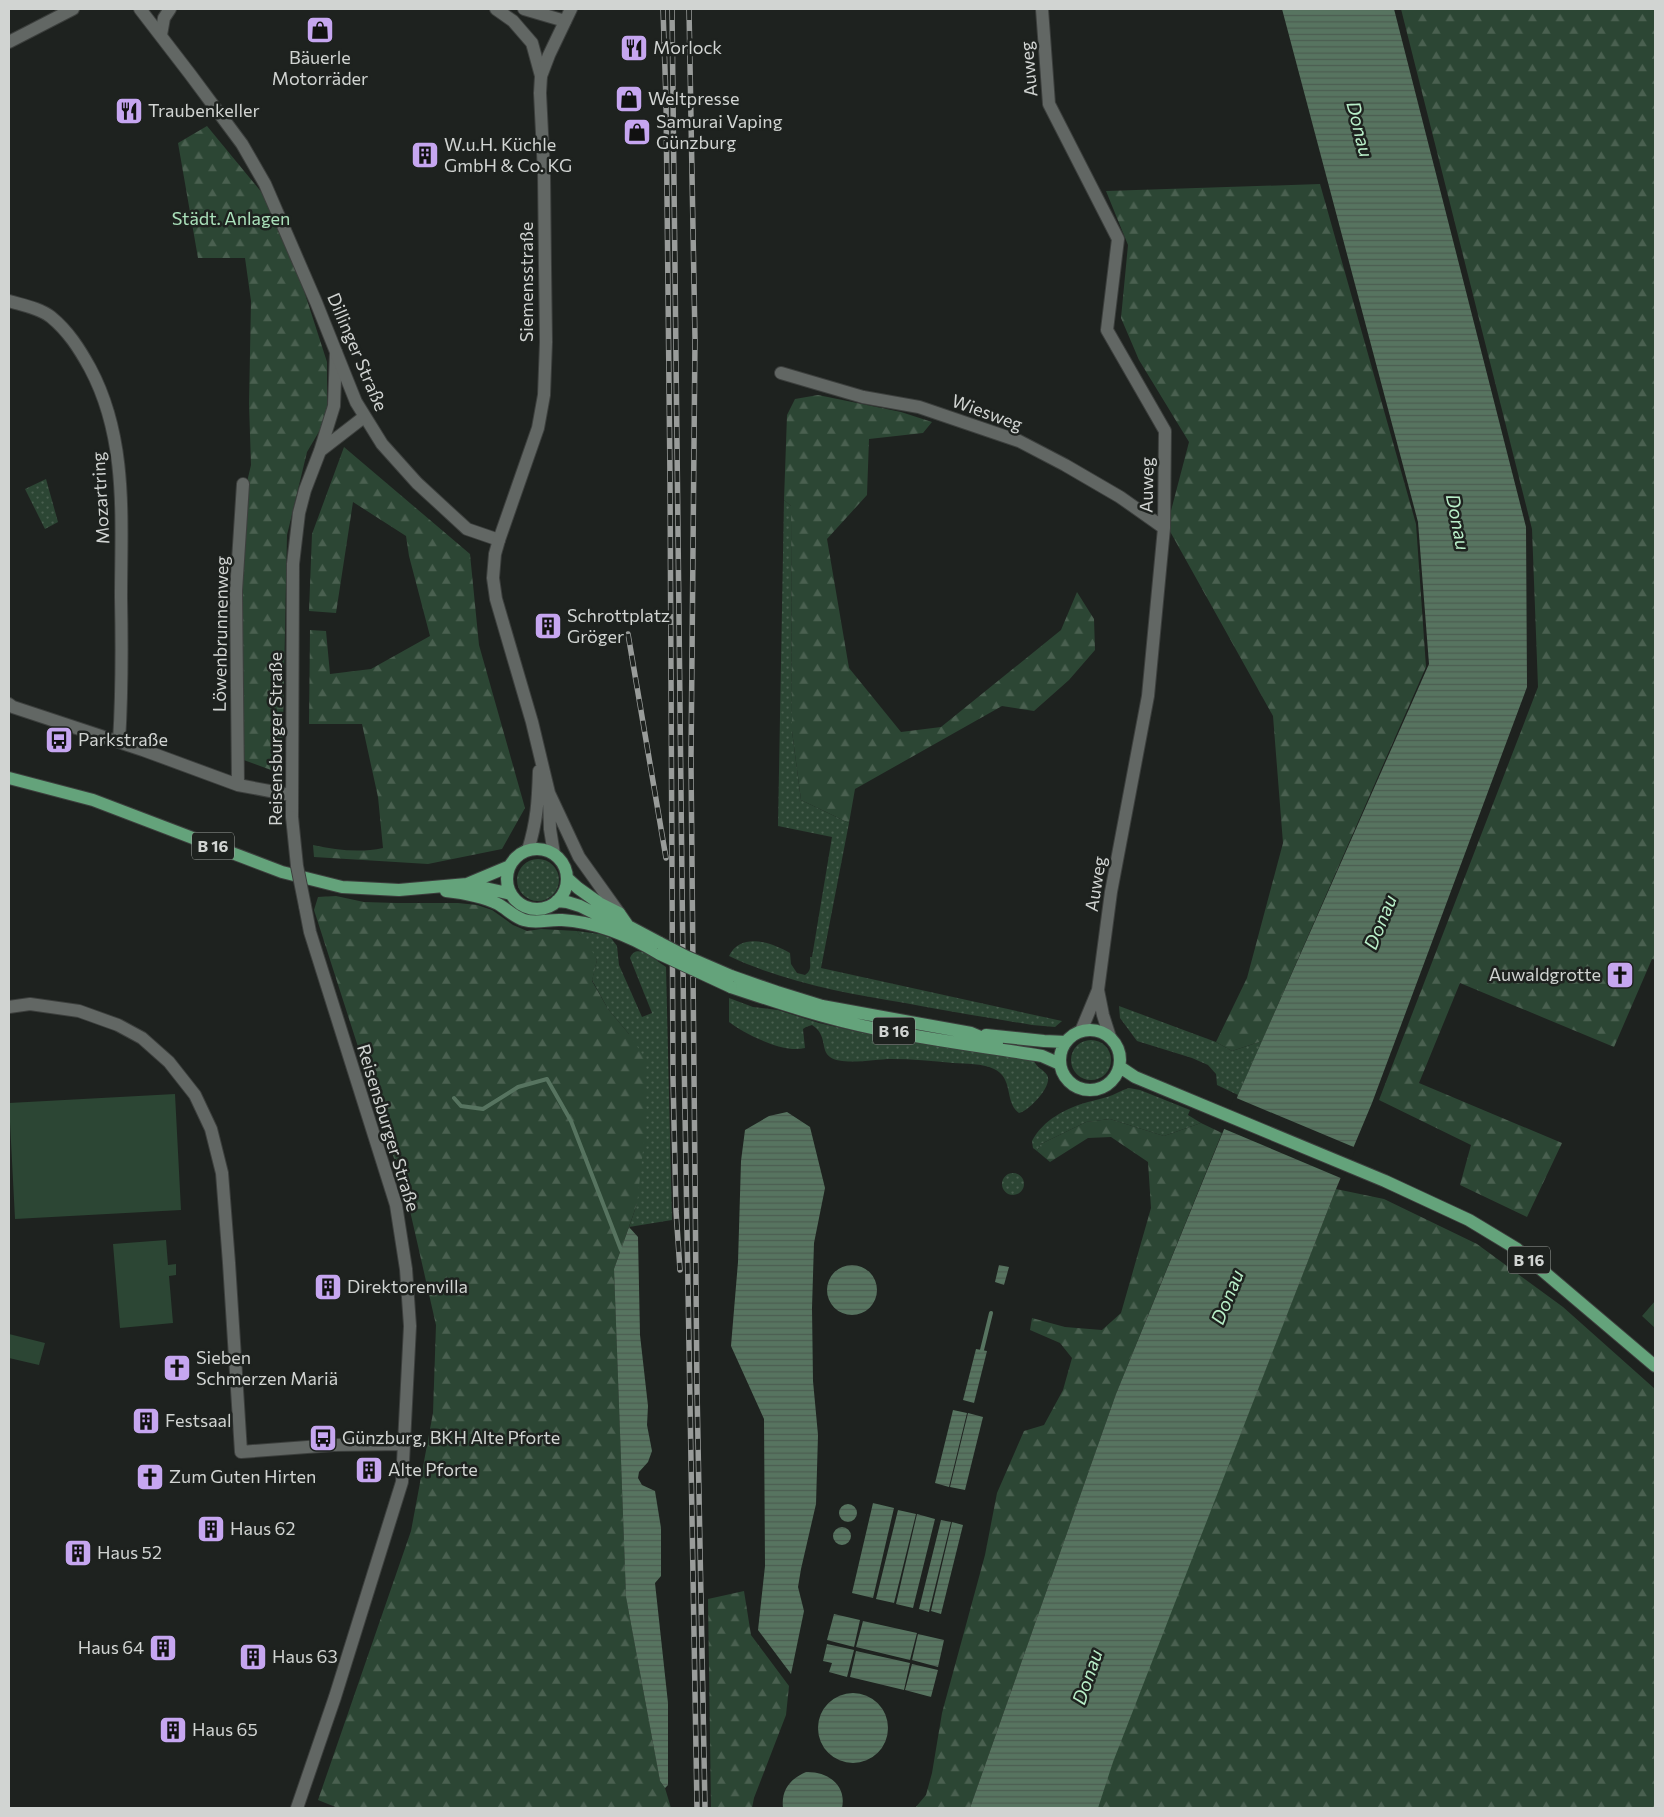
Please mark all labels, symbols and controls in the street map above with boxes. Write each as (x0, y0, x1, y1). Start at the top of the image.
shop icon: Bäuerle Motorräder (305, 15, 335, 45)
restaurant icon: Morlock (619, 33, 649, 63)
place label: Morlock (653, 36, 722, 58)
street label: Auweg (1015, 40, 1041, 98)
place label: Bäuerle Motorräder (272, 46, 368, 89)
shop icon: Weltpresse (614, 84, 644, 114)
place label: Weltpresse (648, 87, 739, 109)
restaurant icon: Traubenkeller (114, 96, 144, 126)
place label: Traubenkeller (148, 99, 260, 121)
water label: Donau (1342, 99, 1379, 160)
place label: Samurai Vaping Günzburg (656, 110, 783, 153)
shop icon: Samurai Vaping Günzburg (622, 117, 652, 147)
place label: W.u.H. Küchle GmbH & Co. KG (444, 133, 572, 176)
building icon: W.u.H. Küchle GmbH & Co. KG (410, 140, 440, 170)
park label: Städt. Anlagen (172, 207, 290, 229)
street label: Siemensstraße (515, 222, 537, 342)
street label: Dillinger Straße (323, 289, 393, 414)
street label: Wiesweg (949, 389, 1026, 435)
street label: Mozartring (87, 451, 113, 545)
street label: Auweg (1135, 457, 1157, 513)
water label: Donau (1442, 492, 1475, 552)
street label: Löwenbrunnenweg (208, 556, 232, 712)
place label: Schrottplatz Gröger (567, 604, 670, 647)
building icon: Schrottplatz Gröger (533, 611, 563, 641)
street label: Reisensburger Straße (264, 652, 286, 826)
bus stop icon: Parkstraße (44, 725, 74, 755)
place label: Parkstraße (78, 728, 168, 750)
road number: B 16 (192, 832, 234, 859)
street label: Auweg (1080, 854, 1110, 913)
water label: Donau (1358, 891, 1401, 952)
church icon: Auwaldgrotte (1605, 960, 1635, 990)
place label: Auwaldgrotte (1489, 963, 1601, 985)
road number: B 16 (873, 1018, 915, 1044)
street label: Reisensburger Straße (353, 1041, 425, 1214)
road number: B 16 (1508, 1246, 1550, 1274)
water label: Donau (1205, 1266, 1248, 1327)
building icon: Direktorenvilla (313, 1272, 343, 1302)
place label: Direktorenvilla (347, 1275, 468, 1297)
place label: Sieben Schmerzen Mariä (196, 1346, 338, 1389)
church icon: Sieben Schmerzen Mariä (162, 1353, 192, 1383)
building icon: Festsaal (131, 1406, 161, 1436)
place label: Festsaal (165, 1409, 232, 1431)
bus stop icon: Günzburg, BKH Alte Pforte (308, 1423, 338, 1453)
place label: Günzburg, BKH Alte Pforte (342, 1426, 560, 1448)
building icon: Alte Pforte (354, 1455, 384, 1485)
place label: Alte Pforte (388, 1458, 478, 1480)
church icon: Zum Guten Hirten (135, 1462, 165, 1492)
place label: Zum Guten Hirten (169, 1465, 316, 1487)
building icon: Haus 62 (196, 1514, 226, 1544)
place label: Haus 62 (230, 1517, 295, 1539)
building icon: Haus 52 (63, 1538, 93, 1568)
place label: Haus 52 (97, 1541, 162, 1563)
building icon: Haus 64 (148, 1633, 178, 1663)
place label: Haus 64 (78, 1636, 144, 1658)
building icon: Haus 63 (238, 1642, 268, 1672)
place label: Haus 63 (272, 1645, 338, 1667)
water label: Donau (1066, 1646, 1107, 1707)
building icon: Haus 65 (158, 1715, 188, 1745)
place label: Haus 65 (192, 1718, 258, 1740)

